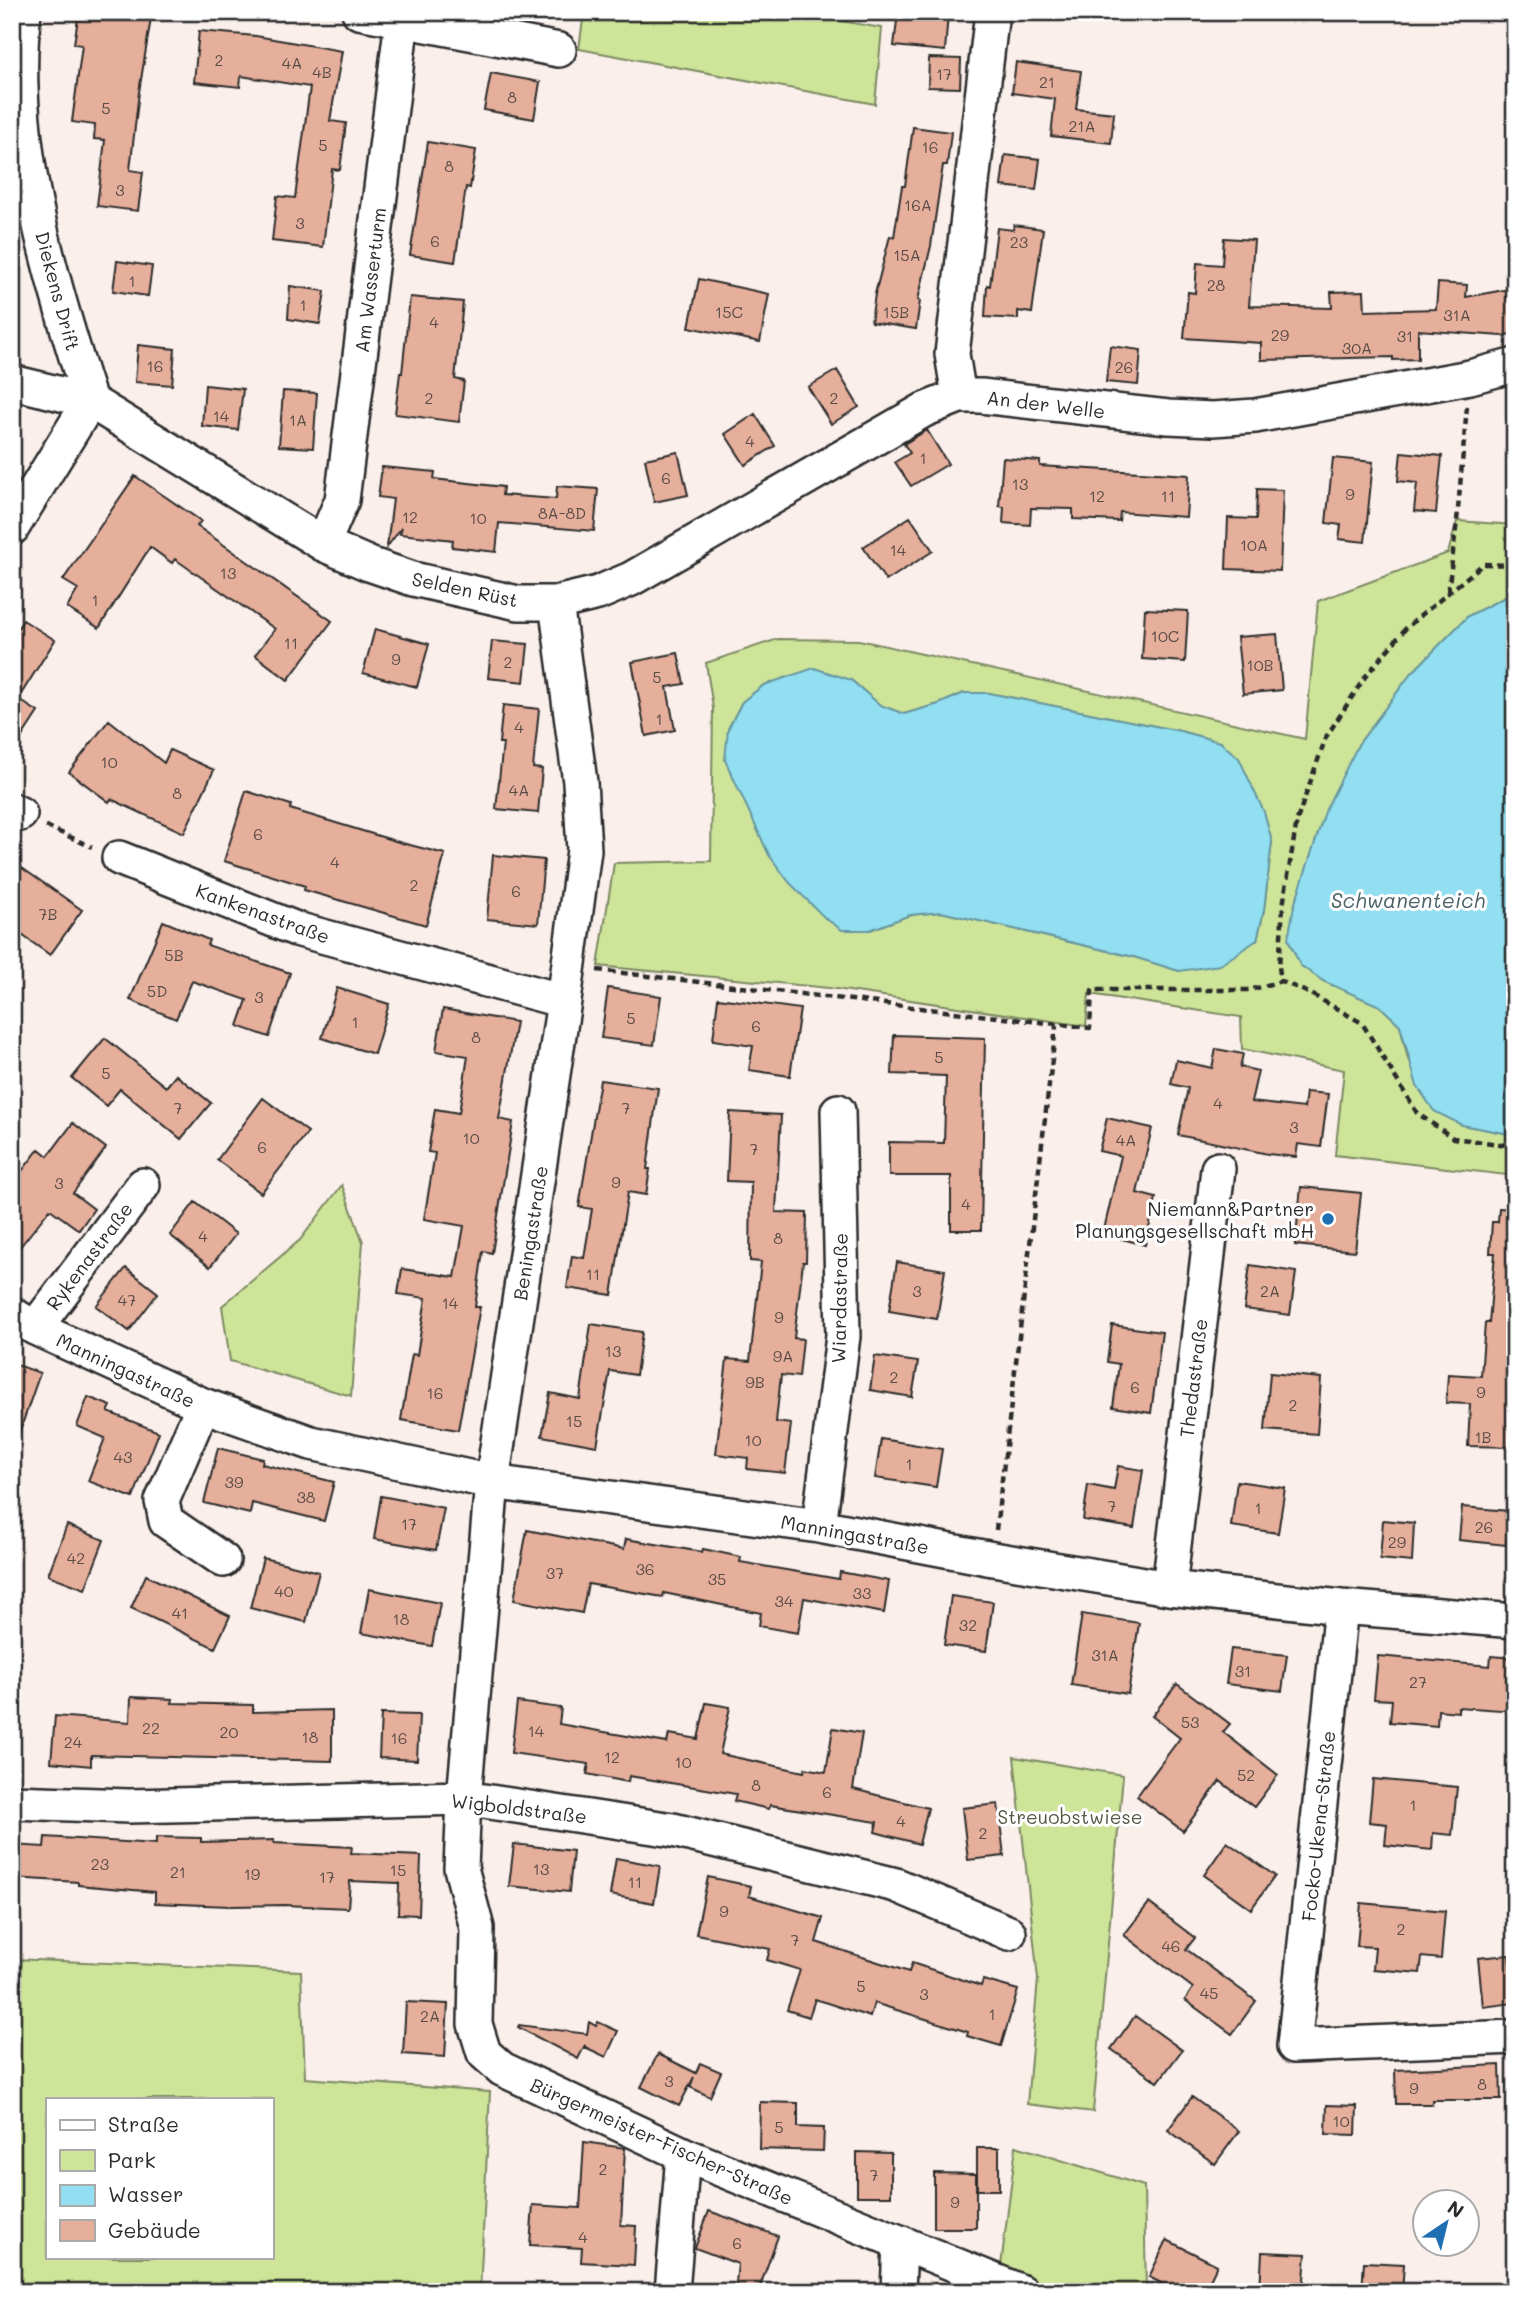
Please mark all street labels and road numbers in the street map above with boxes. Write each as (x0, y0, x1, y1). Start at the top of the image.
street label: Am Wasserturm (349, 206, 391, 354)
street label: Diekens Drift (30, 229, 86, 353)
street label: An der Welle (985, 384, 1107, 424)
street label: Selden Rüst (410, 566, 520, 612)
street label: Kankenastraße (193, 877, 333, 949)
street label: Beningastraße (507, 1164, 553, 1302)
street label: Rykenastraße (40, 1197, 138, 1315)
street label: Wiardastraße (825, 1233, 853, 1363)
street label: Thedastraße (1173, 1317, 1213, 1439)
street label: Manningastraße (53, 1327, 199, 1413)
street label: Manningastraße (779, 1509, 931, 1559)
street label: Focko-Ukena-Straße (1296, 1729, 1340, 1923)
street label: Wigboldstraße (450, 1787, 588, 1829)
street label: Bürgermeister-Fischer-Straße (527, 2072, 797, 2210)

